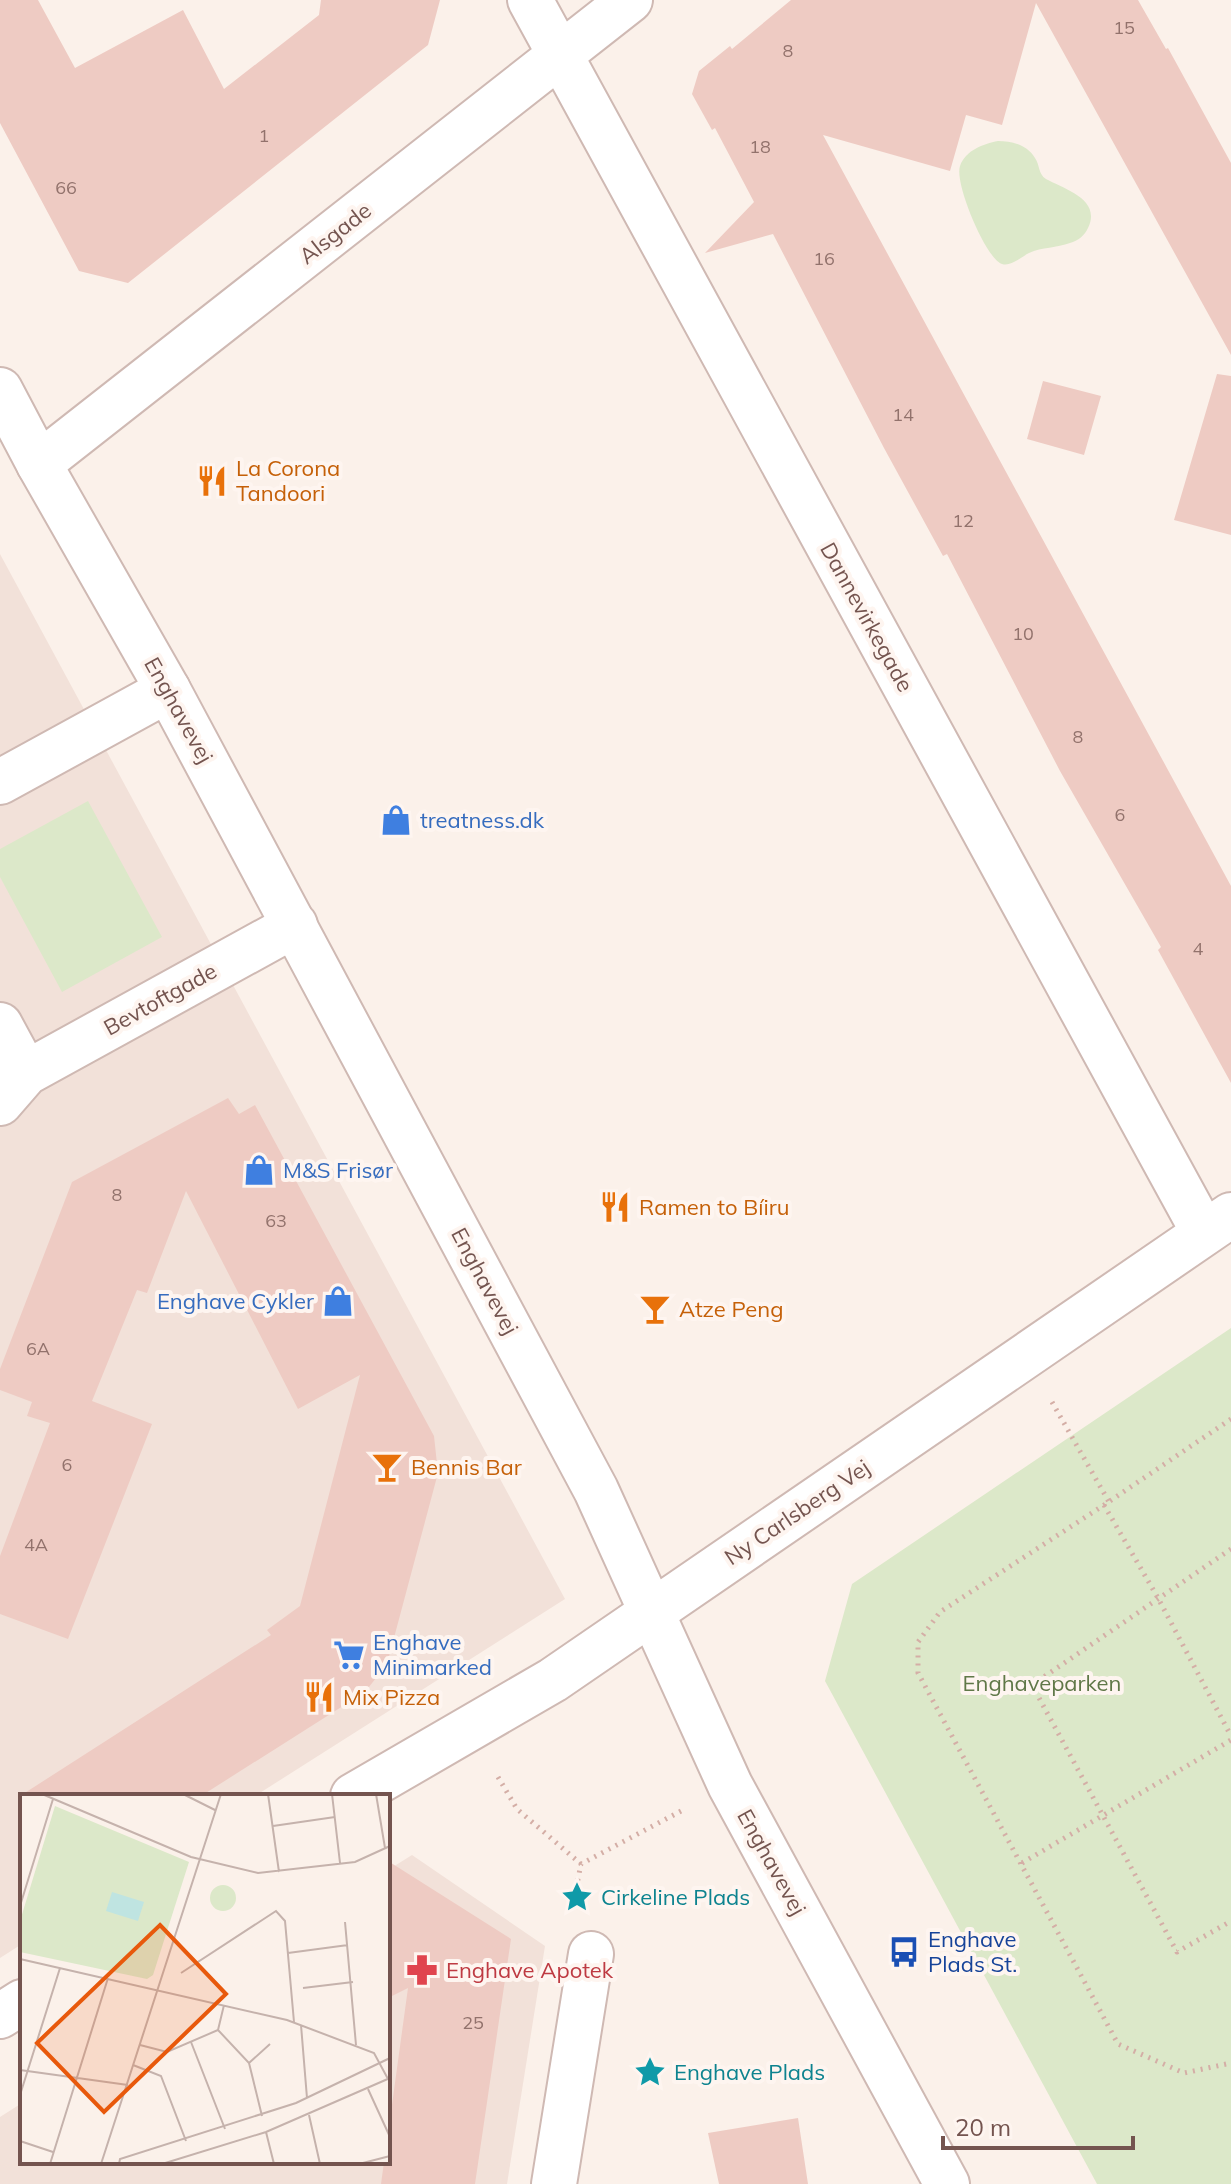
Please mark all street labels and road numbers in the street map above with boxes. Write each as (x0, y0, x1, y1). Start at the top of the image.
street label: Alsgade (293, 196, 377, 270)
street label: Dannevirkegade (814, 537, 920, 697)
street label: Enghavevej (138, 652, 220, 768)
street label: Bevtoftgade (99, 956, 221, 1042)
street label: Enghavevej (445, 1223, 525, 1339)
street label: Ny Carlsberg Vej (719, 1453, 875, 1571)
street label: Enghavevej (731, 1804, 813, 1920)

